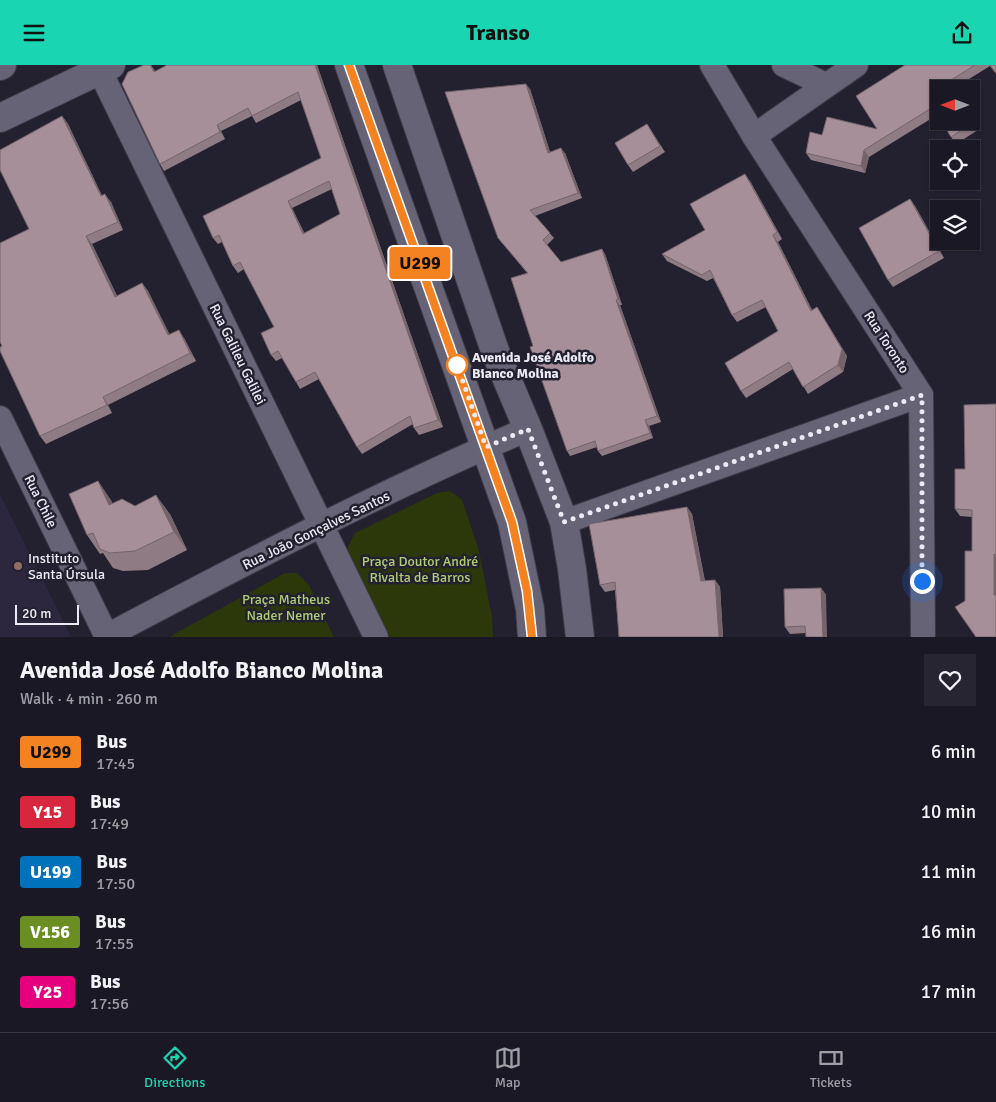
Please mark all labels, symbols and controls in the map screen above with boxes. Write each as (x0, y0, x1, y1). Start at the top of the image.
icon: menu (20, 19, 48, 47)
text: Transo (466, 19, 530, 46)
icon: share (948, 19, 976, 47)
north arrow (930, 80, 980, 130)
map controls (930, 80, 980, 250)
button: locate (930, 140, 980, 190)
button: layers (930, 200, 980, 250)
line badge: U299 (385, 247, 455, 279)
text: U299 (399, 252, 441, 274)
street label: Rua Galileu Galilei (206, 301, 269, 408)
street label: Rua Toronto (860, 308, 913, 377)
place label: Avenida José Adolfo Bianco Molina (472, 349, 594, 382)
marker: Avenida José Adolfo Bianco Molina (446, 354, 468, 376)
street label: Rua Chile (20, 472, 61, 530)
street label: Rua João Gonçalves Santos (240, 487, 393, 574)
place label: Instituto Santa Úrsula (28, 550, 105, 583)
park label: Praça Doutor André Rivalta de Barros (362, 553, 478, 586)
marker: Instituto Santa Úrsula (12, 560, 24, 572)
your location (910, 569, 935, 594)
park label: Praça Matheus Nader Nemer (242, 591, 330, 624)
scale bar (15, 602, 79, 625)
text: 20 m (22, 605, 51, 622)
button: heart (924, 654, 976, 706)
text: Avenida José Adolfo Bianco Molina (20, 655, 383, 685)
text: Walk · 4 min · 260 m (20, 689, 158, 709)
text: Bus (96, 730, 127, 754)
text: 6 min (931, 740, 976, 764)
text: U299 (30, 741, 71, 763)
text: 17:45 (96, 754, 135, 774)
text: Bus (90, 790, 121, 814)
text: 10 min (921, 800, 976, 824)
text: Y15 (33, 801, 62, 823)
text: 17:49 (90, 814, 129, 834)
text: Bus (96, 850, 127, 874)
text: 11 min (921, 860, 976, 884)
text: U199 (30, 861, 71, 883)
text: 17:50 (96, 874, 135, 894)
text: Bus (95, 910, 126, 934)
text: 16 min (921, 920, 976, 944)
text: V156 (30, 921, 70, 943)
text: 17:55 (95, 934, 134, 954)
text: Bus (90, 970, 121, 994)
text: 17 min (921, 980, 976, 1004)
text: Y25 (33, 981, 62, 1003)
text: 17:56 (90, 994, 129, 1014)
tab: Directions (144, 1044, 205, 1091)
tab: Map (494, 1044, 522, 1091)
tab: Tickets (810, 1044, 852, 1091)

